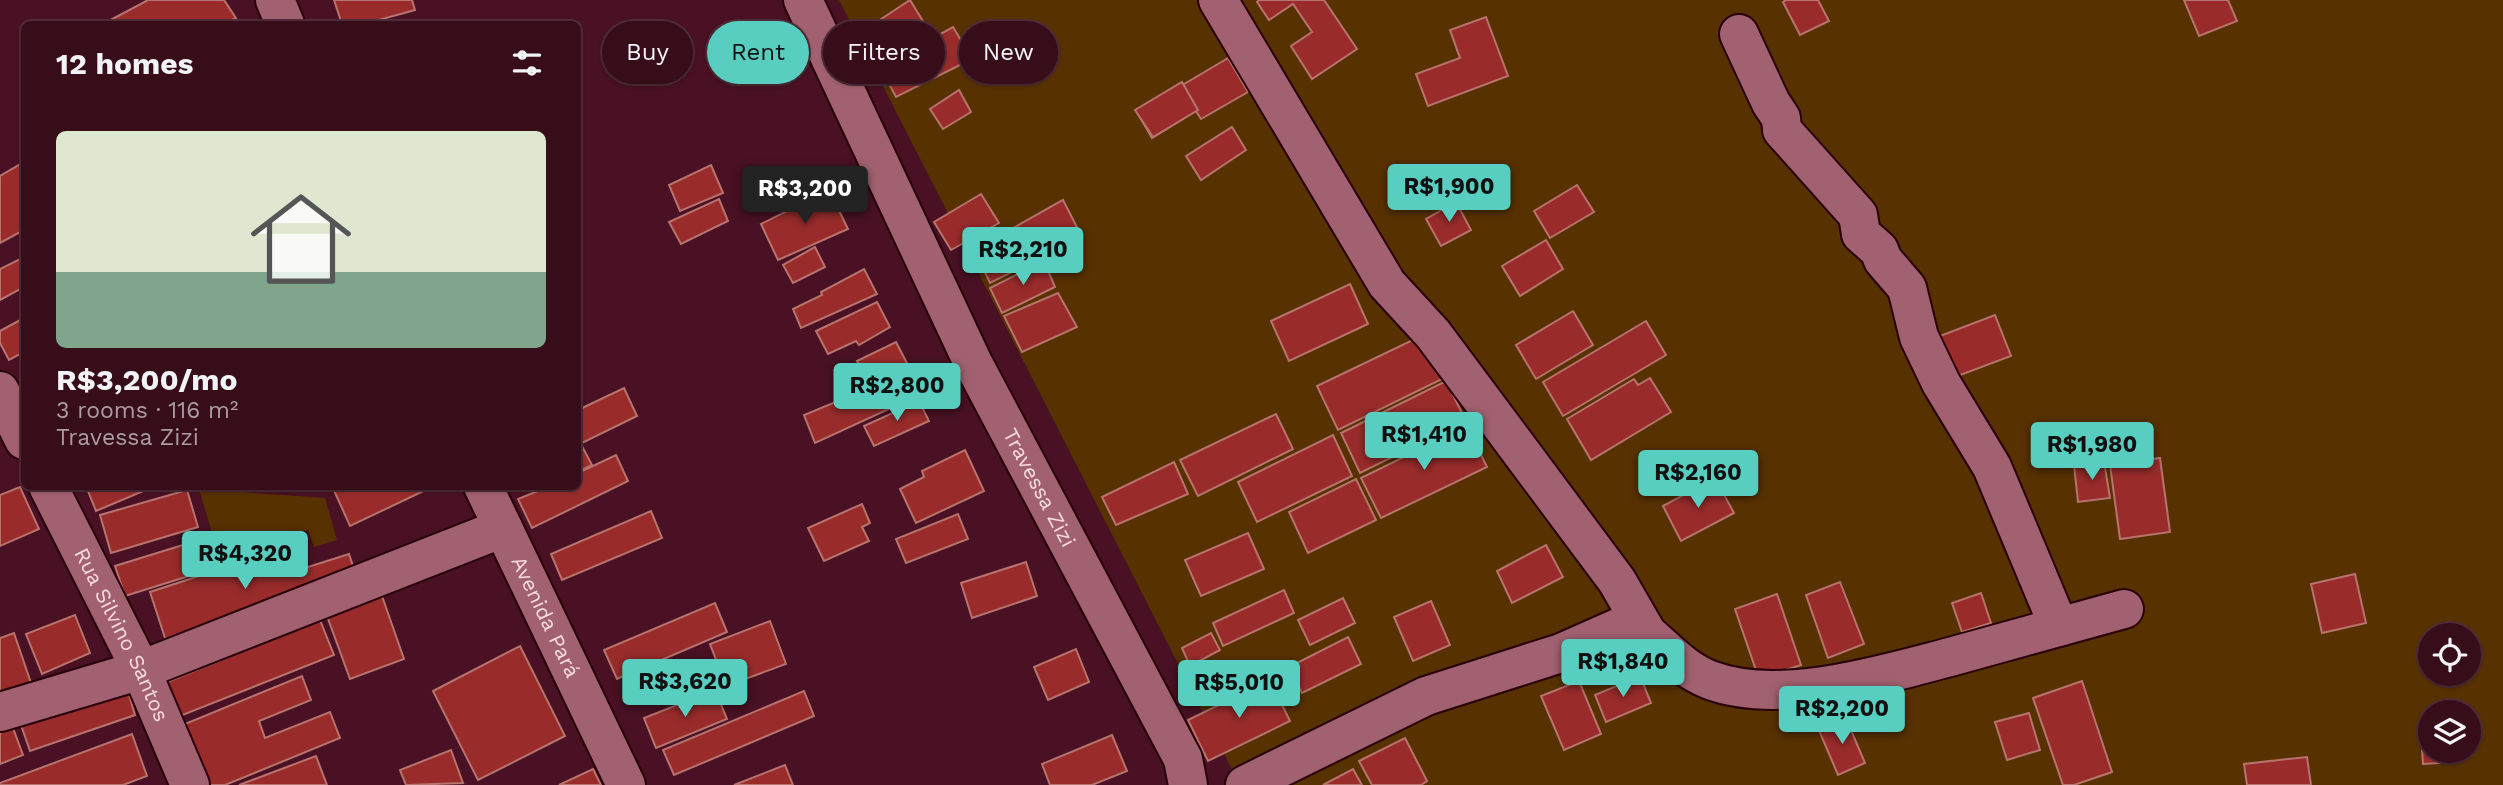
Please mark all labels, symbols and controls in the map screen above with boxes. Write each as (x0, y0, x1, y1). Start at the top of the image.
chip: Buy (602, 21, 693, 84)
chip: Rent (707, 21, 809, 84)
chip: Filters (823, 21, 945, 84)
chip: New (959, 21, 1058, 84)
icon: filters (508, 44, 546, 82)
text: 12 homes (56, 46, 194, 81)
pin: R$1,900 (1384, 164, 1514, 224)
pin: R$3,200 (740, 166, 870, 226)
text: R$1,900 (1404, 173, 1494, 200)
text: R$3,200 (758, 175, 852, 202)
icon: home (238, 176, 364, 302)
pin: R$2,210 (958, 228, 1088, 287)
text: R$2,210 (978, 236, 1068, 263)
text: R$3,200/mo (56, 362, 237, 397)
pin: R$2,800 (832, 364, 962, 423)
text: R$2,800 (849, 372, 945, 399)
text: 3 rooms · 116 m² (56, 397, 238, 424)
pin: R$1,410 (1359, 412, 1489, 472)
text: R$1,410 (1381, 421, 1467, 448)
pin: R$1,980 (2027, 422, 2157, 482)
text: Travessa Zizi (56, 424, 199, 451)
street label: Travessa Zizi (998, 424, 1081, 551)
text: R$1,980 (2047, 431, 2137, 458)
pin: R$2,160 (1633, 450, 1763, 510)
text: R$2,160 (1654, 459, 1742, 486)
pin: R$4,320 (180, 532, 310, 591)
text: R$4,320 (198, 540, 292, 567)
street label: Rua Silvino Santos (69, 543, 174, 725)
street label: Avenida Pará (506, 552, 586, 681)
map controls (2418, 623, 2481, 763)
button: locate (2418, 623, 2481, 686)
pin: R$1,840 (1558, 640, 1688, 699)
text: R$1,840 (1577, 648, 1669, 675)
pin: R$3,620 (620, 660, 750, 719)
pin: R$5,010 (1174, 660, 1304, 720)
text: R$3,620 (638, 668, 732, 695)
text: R$5,010 (1194, 669, 1284, 696)
pin: R$2,200 (1777, 686, 1907, 746)
text: R$2,200 (1795, 695, 1889, 722)
button: layers (2418, 700, 2481, 763)

